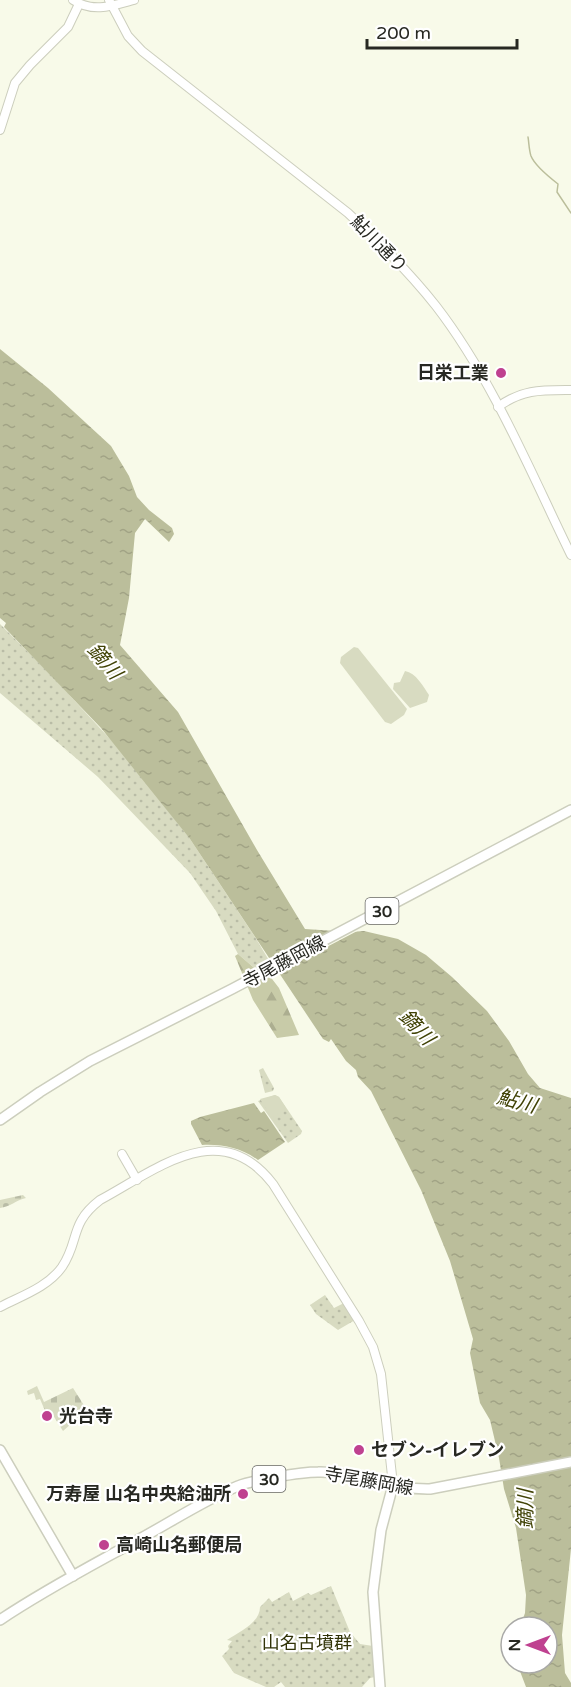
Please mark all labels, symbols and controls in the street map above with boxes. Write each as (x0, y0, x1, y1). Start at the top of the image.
scale bar (367, 12, 517, 50)
text: 200 m (376, 22, 431, 44)
street label: 鮎川通り (346, 210, 412, 278)
place label: 日栄工業 (417, 362, 489, 384)
marker: 日栄工業 (494, 366, 508, 380)
water label: 鏑川 (82, 639, 128, 686)
road number: 30 (366, 898, 398, 924)
street label: 寺尾藤岡線 (239, 931, 329, 993)
water label: 鏑川 (394, 1005, 440, 1052)
water label: 鮎川 (494, 1085, 541, 1119)
place label: 光台寺 (59, 1405, 113, 1427)
marker: 光台寺 (40, 1409, 54, 1423)
place label: セブン-イレブン (371, 1439, 504, 1461)
marker: セブン-イレブン (352, 1443, 366, 1457)
street label: 寺尾藤岡線 (323, 1462, 415, 1500)
road number: 30 (252, 1466, 286, 1492)
place label: 万寿屋 山名中央給油所 (46, 1483, 231, 1505)
marker: 万寿屋 山名中央給油所 (236, 1487, 250, 1501)
water label: 鏑川 (514, 1487, 538, 1529)
place label: 高崎山名郵便局 (116, 1534, 242, 1556)
marker: 高崎山名郵便局 (97, 1538, 111, 1552)
north arrow (499, 1615, 559, 1675)
park label: 山名古墳群 (262, 1632, 352, 1654)
text: N (505, 1639, 525, 1651)

